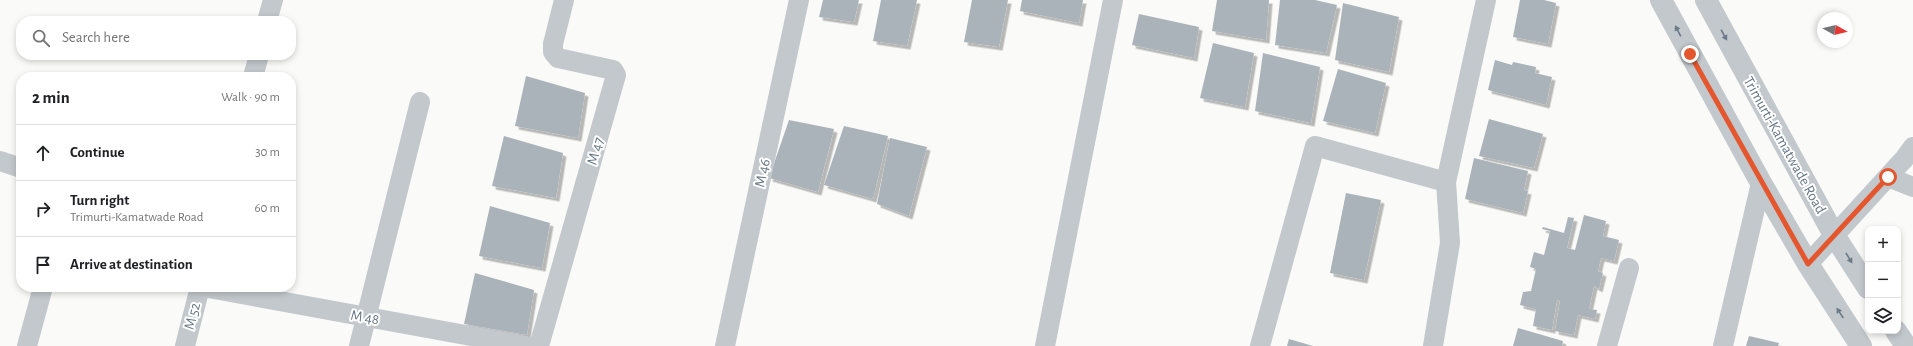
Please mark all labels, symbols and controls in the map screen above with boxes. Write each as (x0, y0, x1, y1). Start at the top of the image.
north arrow (1817, 12, 1853, 48)
search box (16, 16, 296, 60)
one-way arrow (1674, 25, 1681, 37)
icon: search (30, 27, 52, 49)
one-way arrow (1721, 29, 1727, 41)
text: Search here (62, 30, 130, 45)
route end (1681, 45, 1699, 63)
street label: Trimurti-Kamatwade Road (1741, 74, 1829, 216)
text: 2 min (32, 89, 70, 106)
text: Walk · 90 m (221, 91, 280, 104)
street label: M 47 (584, 136, 607, 167)
icon: ahead (32, 142, 54, 164)
text: Continue (70, 145, 125, 160)
text: 30 m (255, 146, 280, 159)
street label: M 46 (752, 158, 773, 189)
route start (1879, 168, 1897, 186)
text: Turn right (70, 193, 129, 208)
icon: right (32, 198, 54, 220)
text: 60 m (254, 202, 280, 215)
text: Trimurti-Kamatwade Road (70, 211, 204, 224)
map controls (1865, 226, 1901, 334)
button: + (1865, 226, 1901, 262)
one-way arrow (1845, 252, 1852, 264)
icon: arrive (32, 254, 54, 276)
text: Arrive at destination (70, 257, 193, 272)
button: − (1865, 262, 1901, 298)
button: layers (1865, 298, 1901, 334)
street label: M 52 (182, 301, 203, 331)
street label: M 48 (350, 308, 380, 327)
one-way arrow (1836, 308, 1844, 318)

